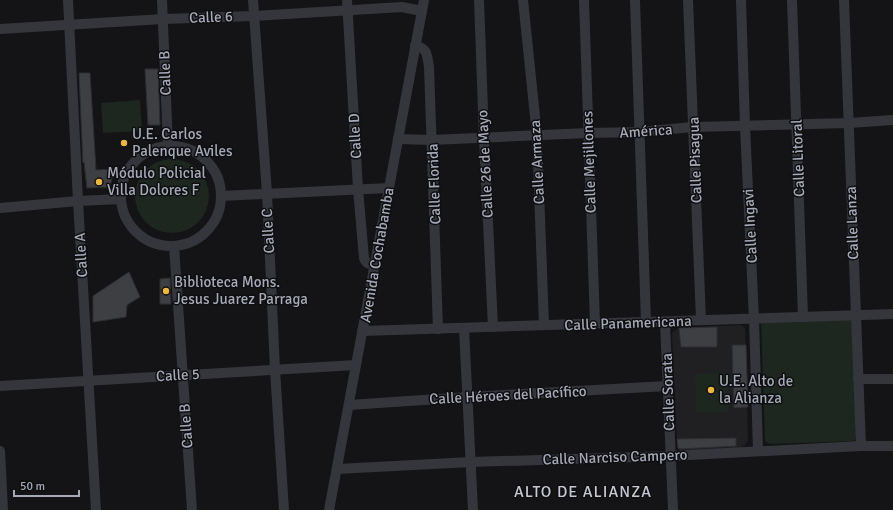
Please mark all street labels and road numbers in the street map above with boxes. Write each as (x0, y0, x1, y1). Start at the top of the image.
street label: Calle 6 (189, 7, 233, 27)
street label: Calle B (155, 50, 175, 96)
street label: Calle 26 de Mayo (473, 109, 497, 219)
street label: Calle Mejillones (578, 110, 600, 213)
street label: Calle D (345, 113, 365, 159)
street label: Calle Pisagua (684, 117, 706, 203)
street label: Calle Armaza (526, 119, 548, 205)
street label: Calle Litoral (788, 119, 808, 197)
street label: América (619, 120, 673, 142)
street label: Calle Florida (424, 143, 444, 225)
street label: Avenida Cochabamba (356, 186, 398, 324)
street label: Calle Lanza (842, 186, 862, 260)
street label: Calle Ingavi (739, 188, 761, 264)
street label: Calle C (258, 208, 278, 254)
street label: Calle A (71, 232, 91, 278)
street label: Calle Panamericana (564, 312, 692, 334)
street label: Calle Sorata (658, 353, 678, 431)
street label: Calle 5 (156, 365, 200, 385)
street label: Calle Héroes del Pacífico (429, 382, 587, 408)
street label: Calle B (175, 403, 197, 449)
street label: Calle Narciso Campero (542, 445, 688, 469)

